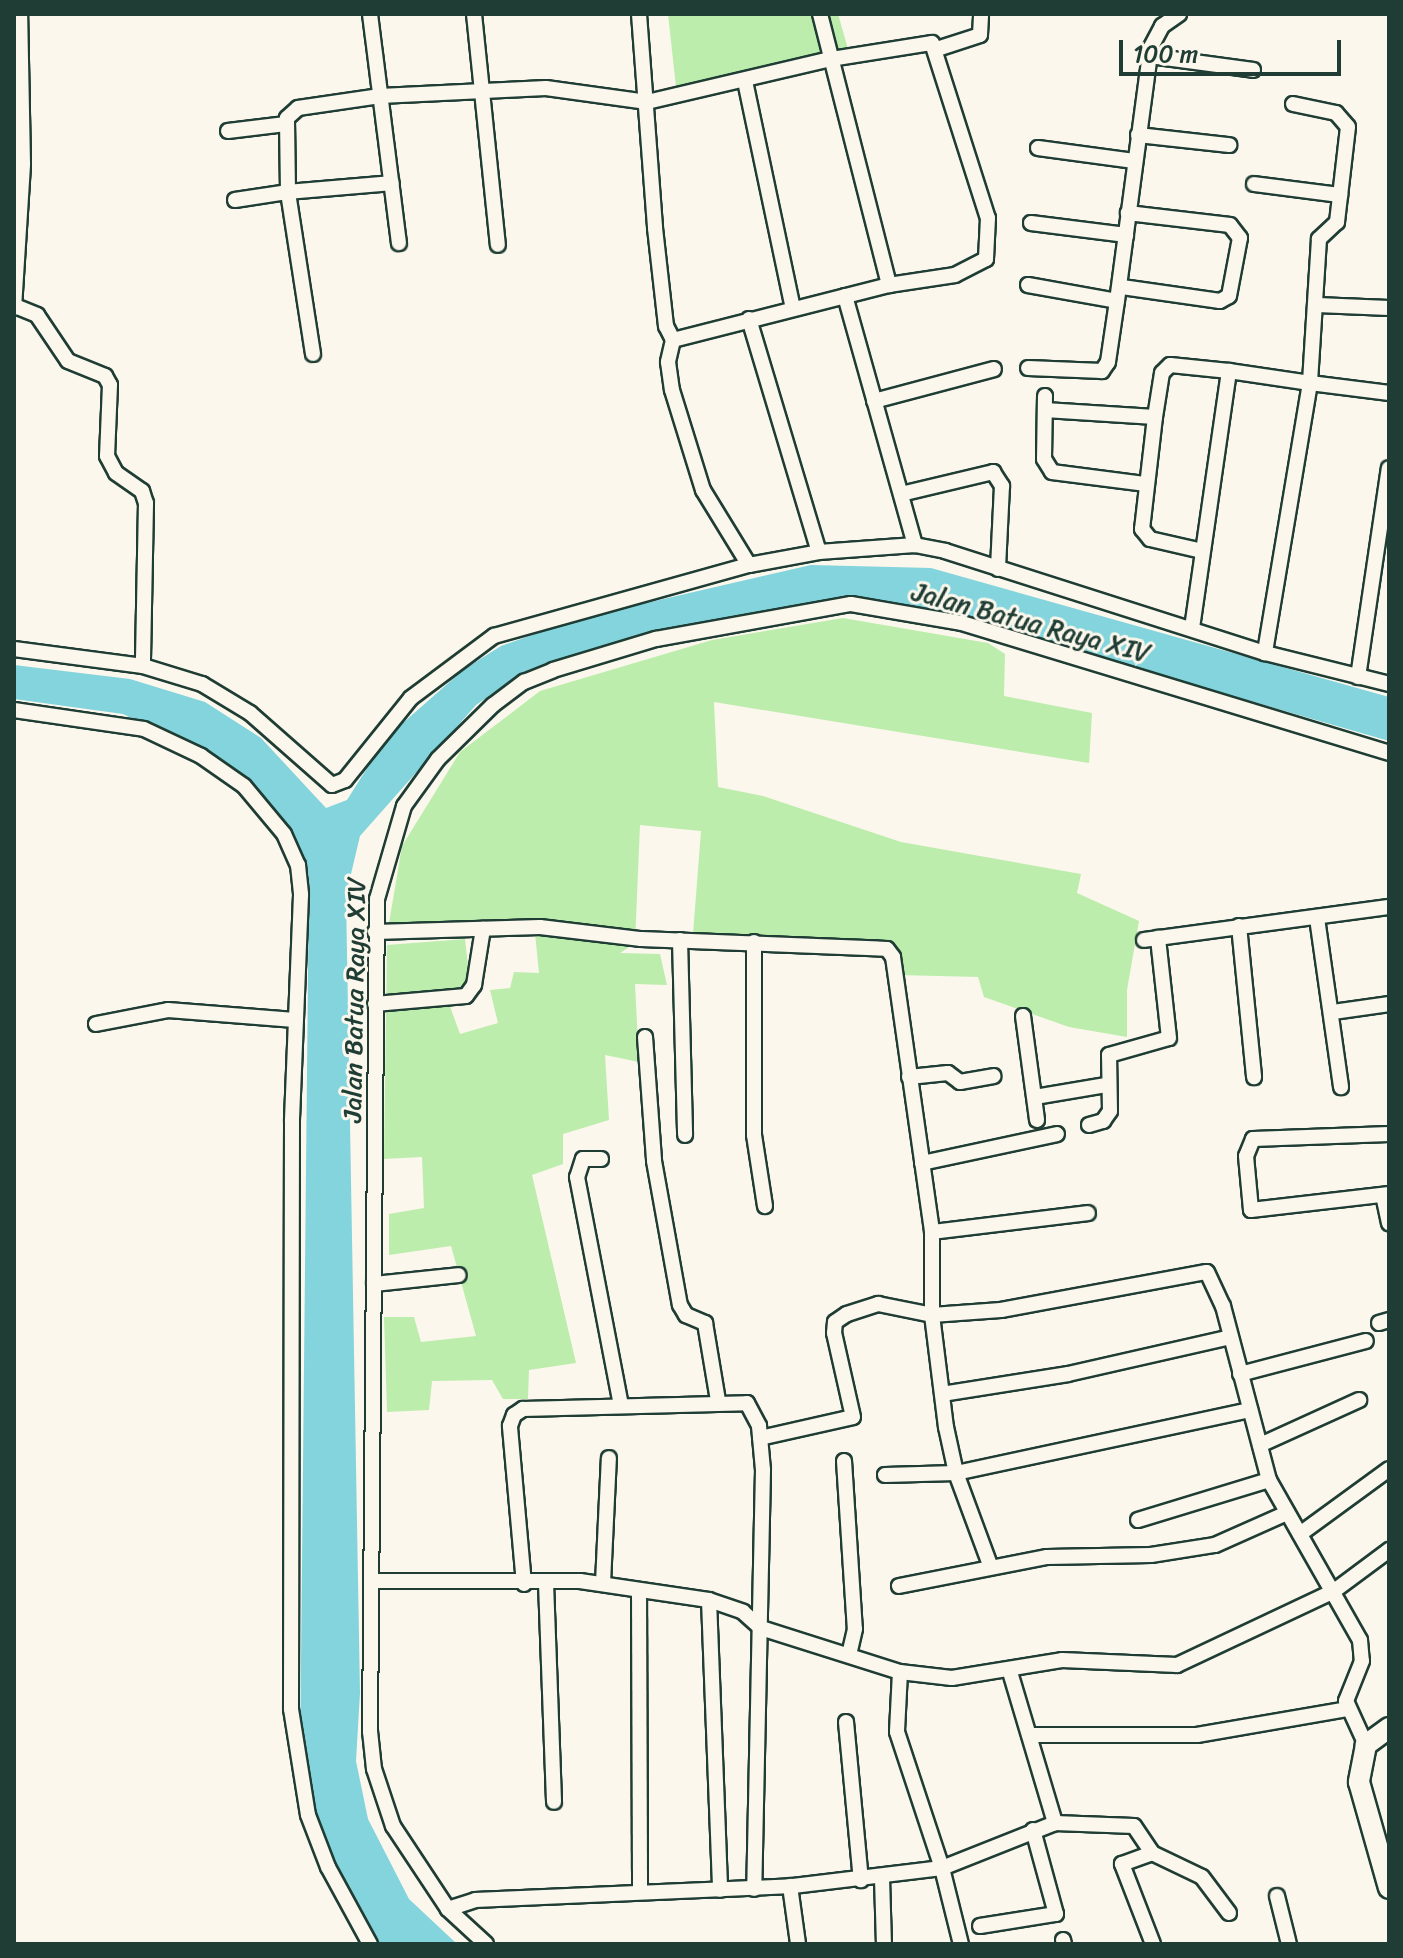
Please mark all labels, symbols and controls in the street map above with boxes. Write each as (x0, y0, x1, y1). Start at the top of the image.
scale bar (1123, 24, 1345, 74)
text: 100 m (1133, 33, 1198, 75)
street label: Jalan Batua Raya XIV (908, 576, 1154, 670)
street label: Jalan Batua Raya XIV (337, 877, 373, 1123)

